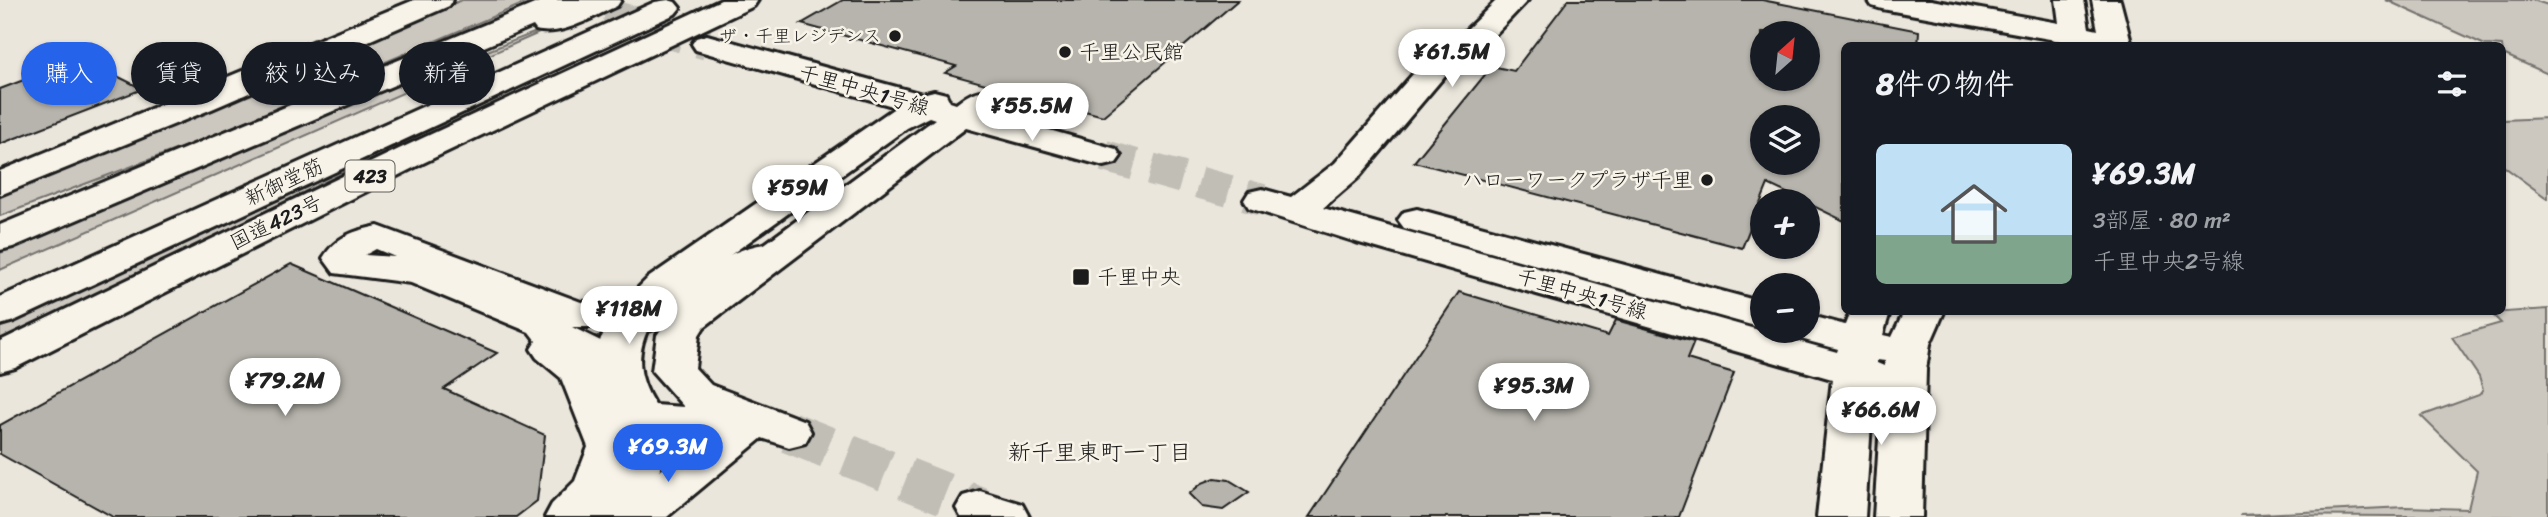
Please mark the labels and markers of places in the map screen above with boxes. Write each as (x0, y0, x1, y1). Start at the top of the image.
place label: ザ・千里レジデンス (719, 20, 881, 52)
marker: ザ・千里レジデンス (887, 28, 903, 44)
pin: ¥61.5M (1395, 29, 1509, 89)
place label: 千里公民館 (1079, 33, 1184, 71)
marker: 千里公民館 (1057, 44, 1073, 60)
pin: ¥55.5M (975, 83, 1089, 143)
place label: ハローワークプラザ千里 (1462, 161, 1693, 199)
pin: ¥59M (757, 166, 839, 225)
marker: ハローワークプラザ千里 (1699, 172, 1715, 188)
place label: 千里中央 (1097, 258, 1181, 296)
marker: 千里中央 (1071, 267, 1091, 287)
pin: ¥118M (580, 286, 678, 346)
pin: ¥79.2M (228, 358, 342, 418)
pin: ¥95.3M (1477, 364, 1591, 423)
pin: ¥66.6M (1824, 388, 1938, 447)
pin: ¥69.3M (611, 424, 725, 484)

